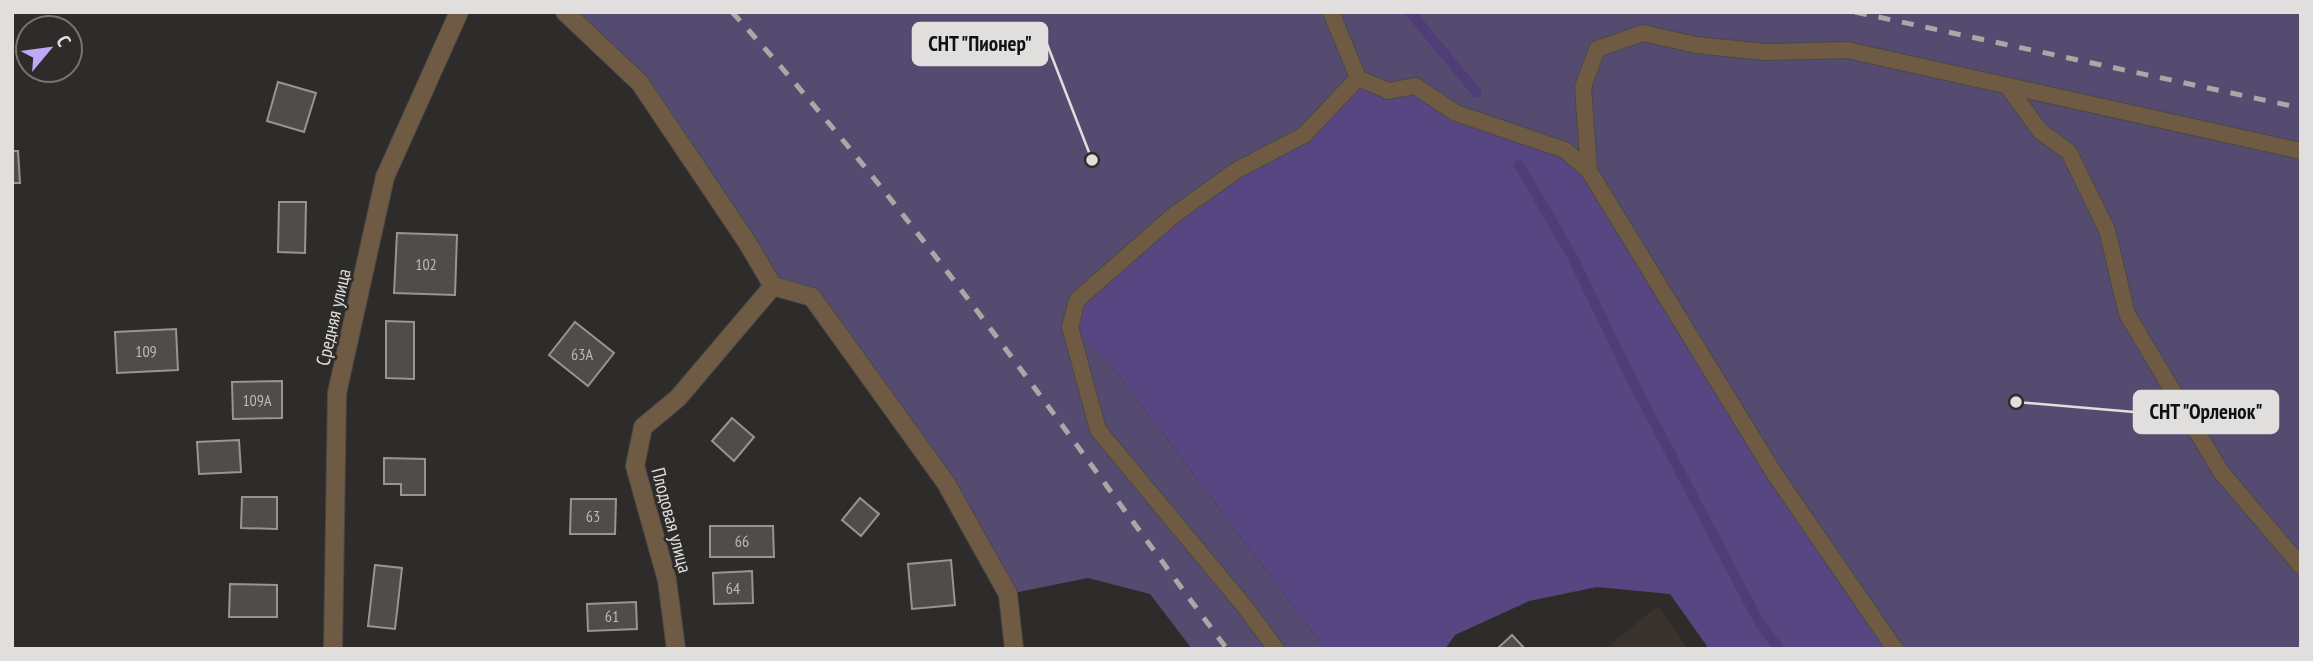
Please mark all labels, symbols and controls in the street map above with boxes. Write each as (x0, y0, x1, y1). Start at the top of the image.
north arrow (14, 14, 84, 84)
callout: СНТ "Пионер" (913, 23, 1047, 65)
text: СНТ "Пионер" (928, 30, 1032, 57)
text: С (51, 31, 77, 51)
house number: 102 (415, 254, 437, 274)
street label: Средняя улица (310, 266, 356, 368)
house number: 109 (135, 341, 157, 361)
house number: 63А (571, 344, 593, 364)
house number: 109А (242, 390, 272, 410)
callout: СНТ "Орленок" (2134, 391, 2278, 433)
text: СНТ "Орленок" (2149, 398, 2263, 425)
street label: Плодовая улица (646, 465, 698, 575)
house number: 63 (586, 506, 600, 526)
house number: 66 (735, 531, 749, 551)
house number: 64 (726, 578, 740, 598)
house number: 61 (605, 606, 619, 626)

